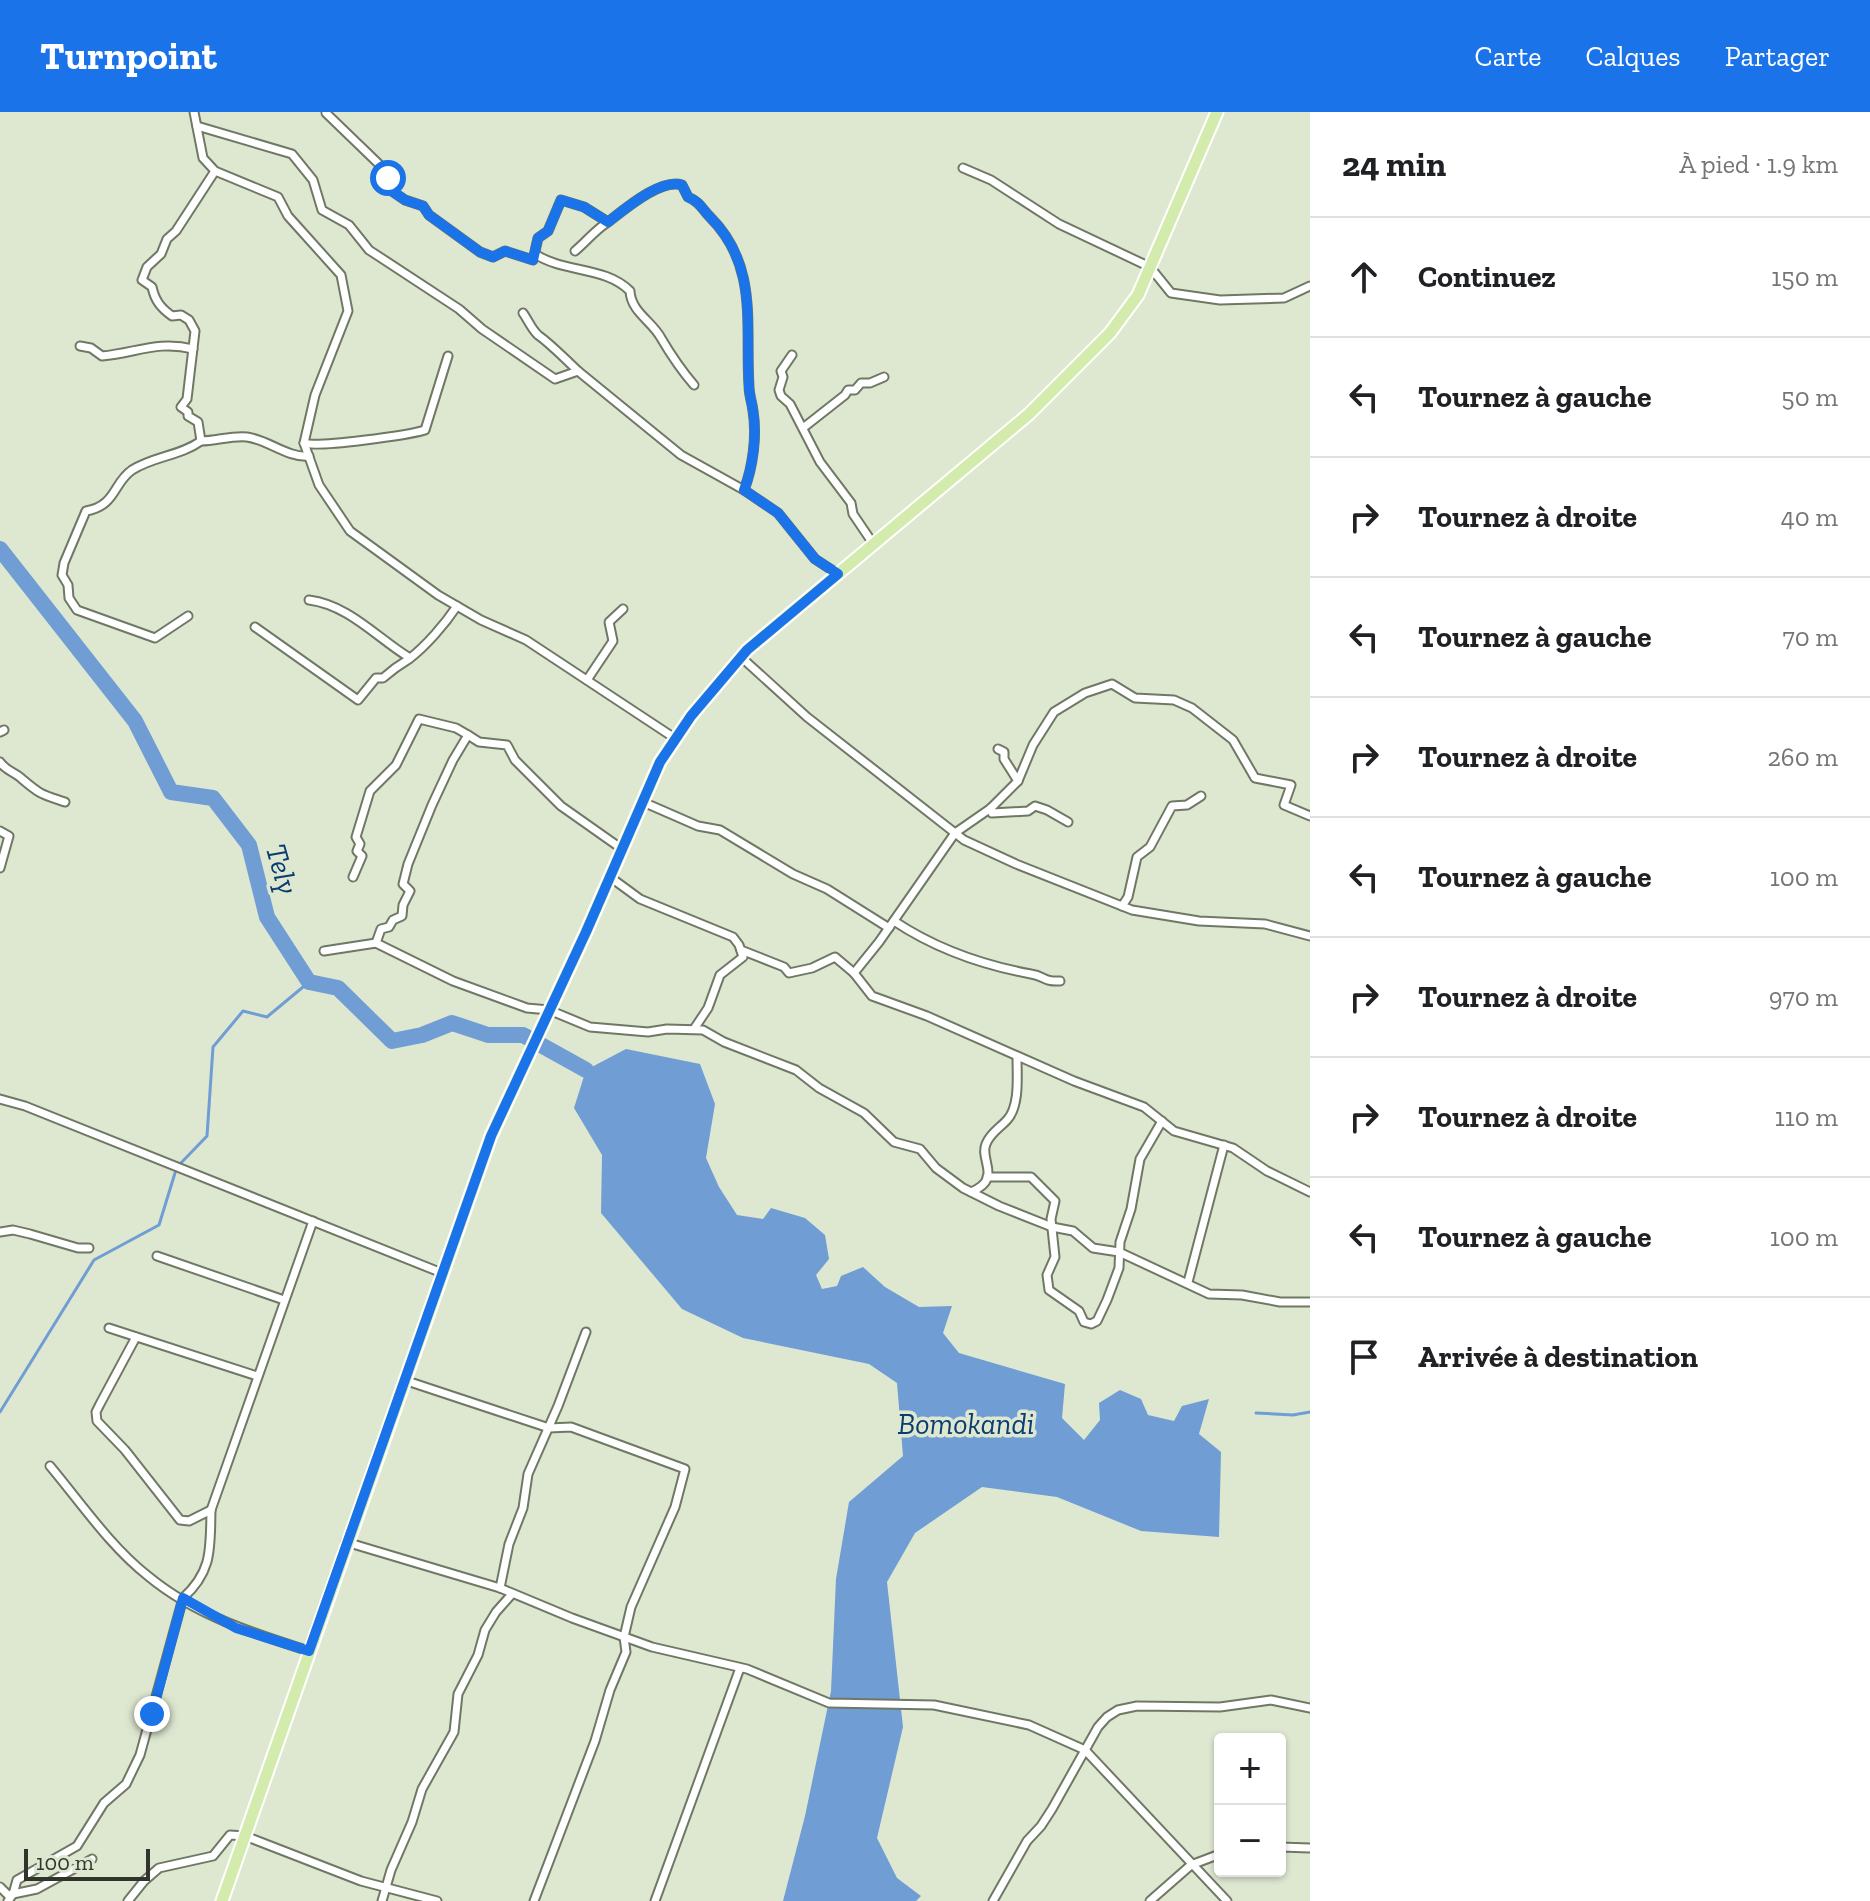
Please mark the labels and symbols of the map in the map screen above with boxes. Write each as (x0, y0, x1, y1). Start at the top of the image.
route start (370, 160, 406, 196)
water label: Tely (258, 840, 306, 898)
water label: Bomokandi (898, 1406, 1034, 1442)
route end (134, 1696, 170, 1732)
scale bar (24, 1845, 150, 1881)

